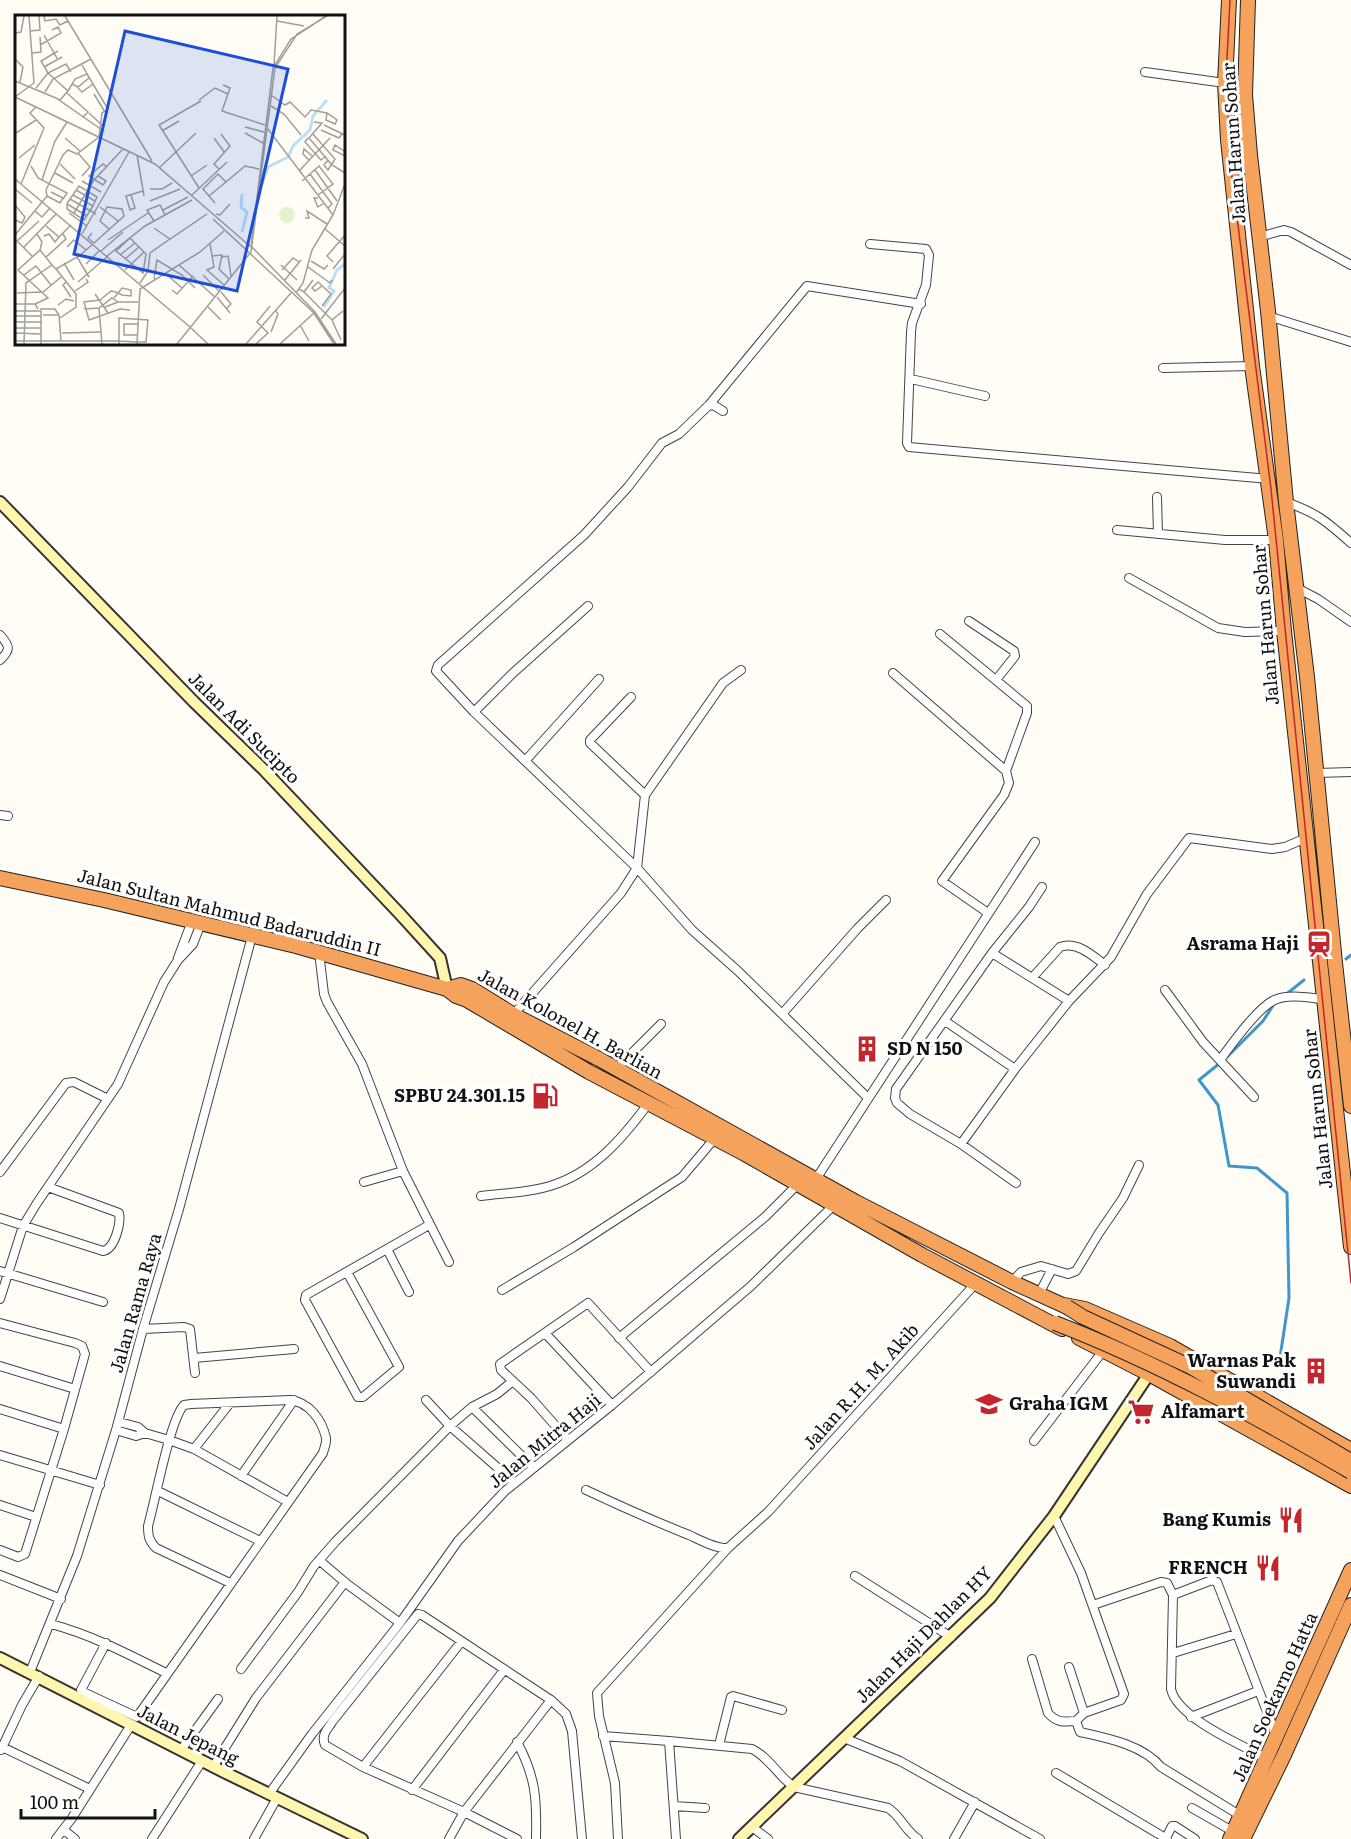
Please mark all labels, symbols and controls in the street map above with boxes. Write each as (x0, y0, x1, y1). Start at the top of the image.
inset map (15, 15, 345, 345)
street label: Jalan Harun Sohar (1213, 61, 1252, 224)
street label: Jalan Harun Sohar (1244, 543, 1285, 707)
street label: Jalan Adi Sucipto (183, 665, 307, 789)
street label: Jalan Sultan Mahmud Badaruddin II (75, 861, 384, 962)
place label: Asrama Haji (1187, 929, 1299, 956)
station icon: Asrama Haji (1304, 929, 1334, 959)
street label: Jalan Kolonel H. Barlian (473, 960, 668, 1085)
street label: Jalan Harun Sohar (1295, 1027, 1338, 1191)
building icon: SD N 150 (852, 1034, 882, 1064)
place label: SD N 150 (887, 1034, 963, 1061)
place label: SPBU 24.301.15 (394, 1081, 525, 1108)
fuel station icon: SPBU 24.301.15 (530, 1081, 560, 1111)
street label: Jalan Rama Raya (102, 1229, 168, 1376)
street label: Jalan R.H. M. Akib (796, 1317, 924, 1455)
place label: Warnas Pak Suwandi (1187, 1346, 1297, 1394)
building icon: Warnas Pak Suwandi (1301, 1356, 1331, 1386)
street label: Jalan Mitra Haji (482, 1386, 606, 1494)
school or university icon: Graha IGM (974, 1389, 1004, 1419)
place label: Graha IGM (1009, 1389, 1109, 1416)
supermarket icon: Alfamart (1126, 1397, 1156, 1427)
place label: Alfamart (1161, 1397, 1245, 1424)
place label: Bang Kumis (1162, 1505, 1271, 1532)
restaurant icon: Bang Kumis (1276, 1505, 1306, 1535)
place label: FRENCH (1168, 1553, 1248, 1580)
restaurant icon: FRENCH (1253, 1553, 1283, 1583)
street label: Jalan Haji Dahlan HY (848, 1559, 998, 1709)
street label: Jalan Soekarno Hatta (1224, 1607, 1323, 1786)
street label: Jalan Jepang (133, 1696, 245, 1771)
scale bar (21, 1782, 154, 1820)
text: 100 m (30, 1788, 79, 1815)

